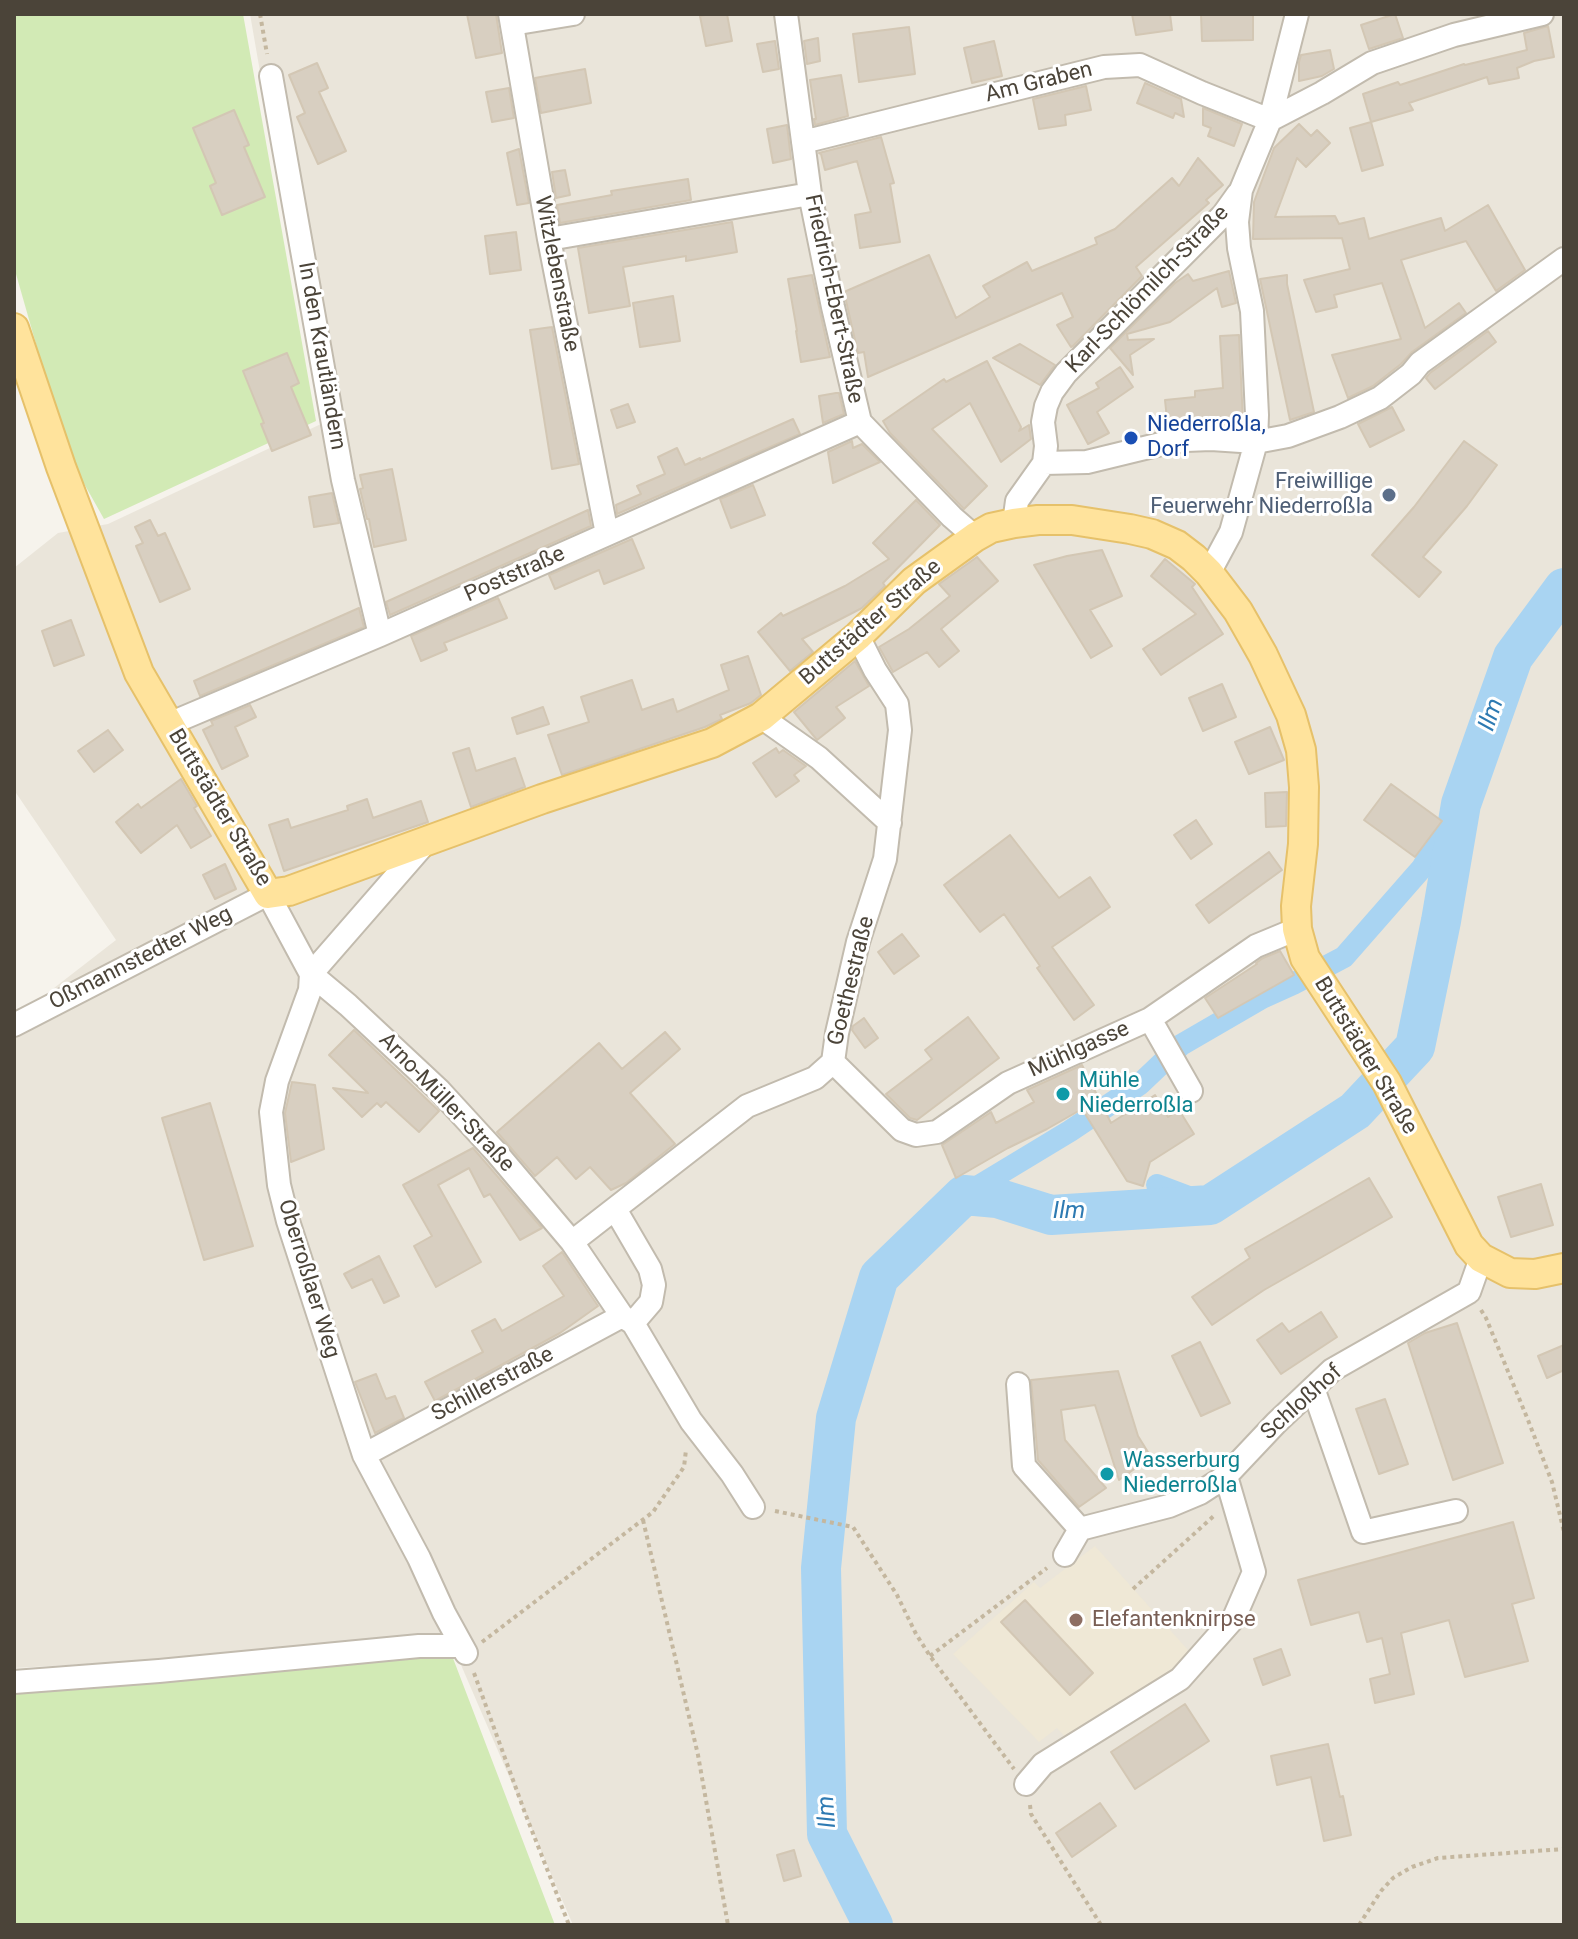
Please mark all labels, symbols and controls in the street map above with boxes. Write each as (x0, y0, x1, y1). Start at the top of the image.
street label: Am Graben (983, 57, 1095, 109)
street label: Friedrich-Ebert-Straße (798, 192, 868, 406)
street label: Witzlebenstraße (528, 194, 584, 354)
street label: Karl-Schlömilch-Straße (1061, 201, 1235, 379)
street label: In den Krautländern (291, 260, 351, 452)
place label: Niederroßla, Dorf (1147, 412, 1266, 464)
marker: Niederroßla, Dorf (1122, 429, 1140, 447)
place label: Freiwillige Feuerwehr Niederroßla (1150, 469, 1373, 520)
marker: Freiwillige Feuerwehr Niederroßla (1380, 486, 1398, 504)
street label: Poststraße (461, 541, 569, 609)
street label: Buttstädter Straße (795, 554, 947, 692)
water label: Ilm (1473, 695, 1511, 735)
street label: Buttstädter Straße (162, 725, 276, 891)
street label: Oßmannstedter Weg (45, 902, 237, 1016)
street label: Goethestraße (823, 914, 881, 1048)
street label: Buttstädter Straße (1308, 973, 1422, 1139)
street label: Mühlgasse (1025, 1016, 1133, 1084)
street label: Arno-Müller-Straße (373, 1028, 519, 1178)
place label: Mühle Niederroßla (1079, 1068, 1193, 1120)
marker: Mühle Niederroßla (1054, 1085, 1072, 1103)
street label: Oberroßlaer Weg (271, 1196, 345, 1362)
water label: Ilm (1053, 1198, 1085, 1226)
street label: Schillerstraße (428, 1342, 558, 1428)
street label: Schloßhof (1256, 1360, 1348, 1446)
place label: Wasserburg Niederroßla (1123, 1448, 1240, 1500)
marker: Wasserburg Niederroßla (1098, 1465, 1116, 1483)
place label: Elefantenknirpse (1092, 1607, 1256, 1633)
marker: Elefantenknirpse (1067, 1611, 1085, 1629)
water label: Ilm (813, 1795, 843, 1829)

